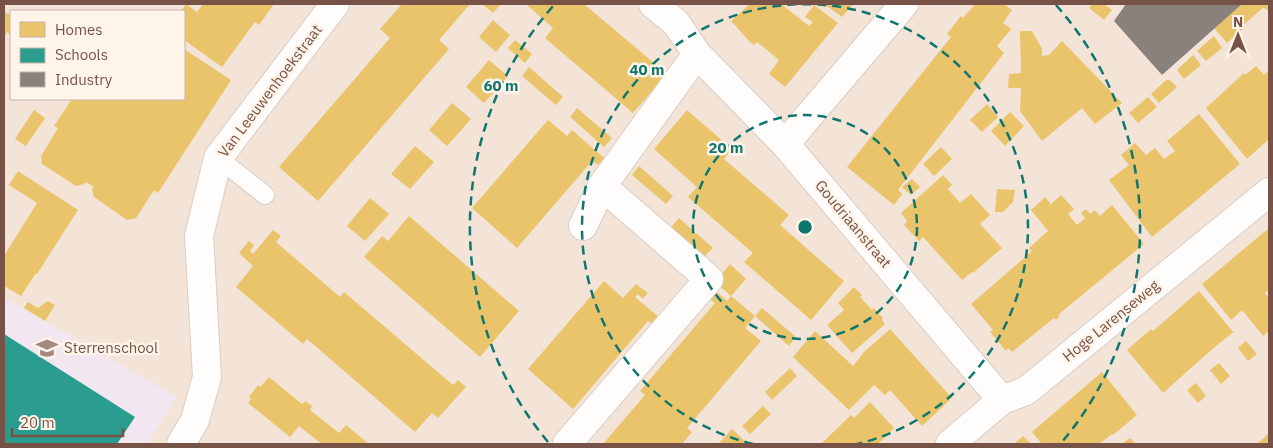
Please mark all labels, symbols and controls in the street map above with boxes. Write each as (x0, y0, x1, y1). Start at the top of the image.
legend (10, 10, 185, 100)
north arrow (1213, 10, 1263, 60)
text: N (1233, 13, 1243, 31)
text: Homes (55, 20, 103, 39)
street label: Van Leeuwenhoekstraat (213, 21, 326, 161)
text: Schools (55, 45, 108, 64)
text: 40 m (630, 60, 664, 79)
text: Industry (55, 70, 113, 89)
text: 60 m (484, 76, 518, 95)
text: 20 m (709, 138, 743, 157)
street label: Goudriaanstraat (811, 176, 896, 272)
centre of rings (796, 218, 814, 236)
street label: Hoge Larenseweg (1058, 276, 1163, 366)
school or university icon: Sterrenschool (34, 335, 60, 361)
place label: Sterrenschool (64, 338, 158, 357)
scale bar (12, 406, 124, 438)
text: 20 m (20, 413, 55, 432)

